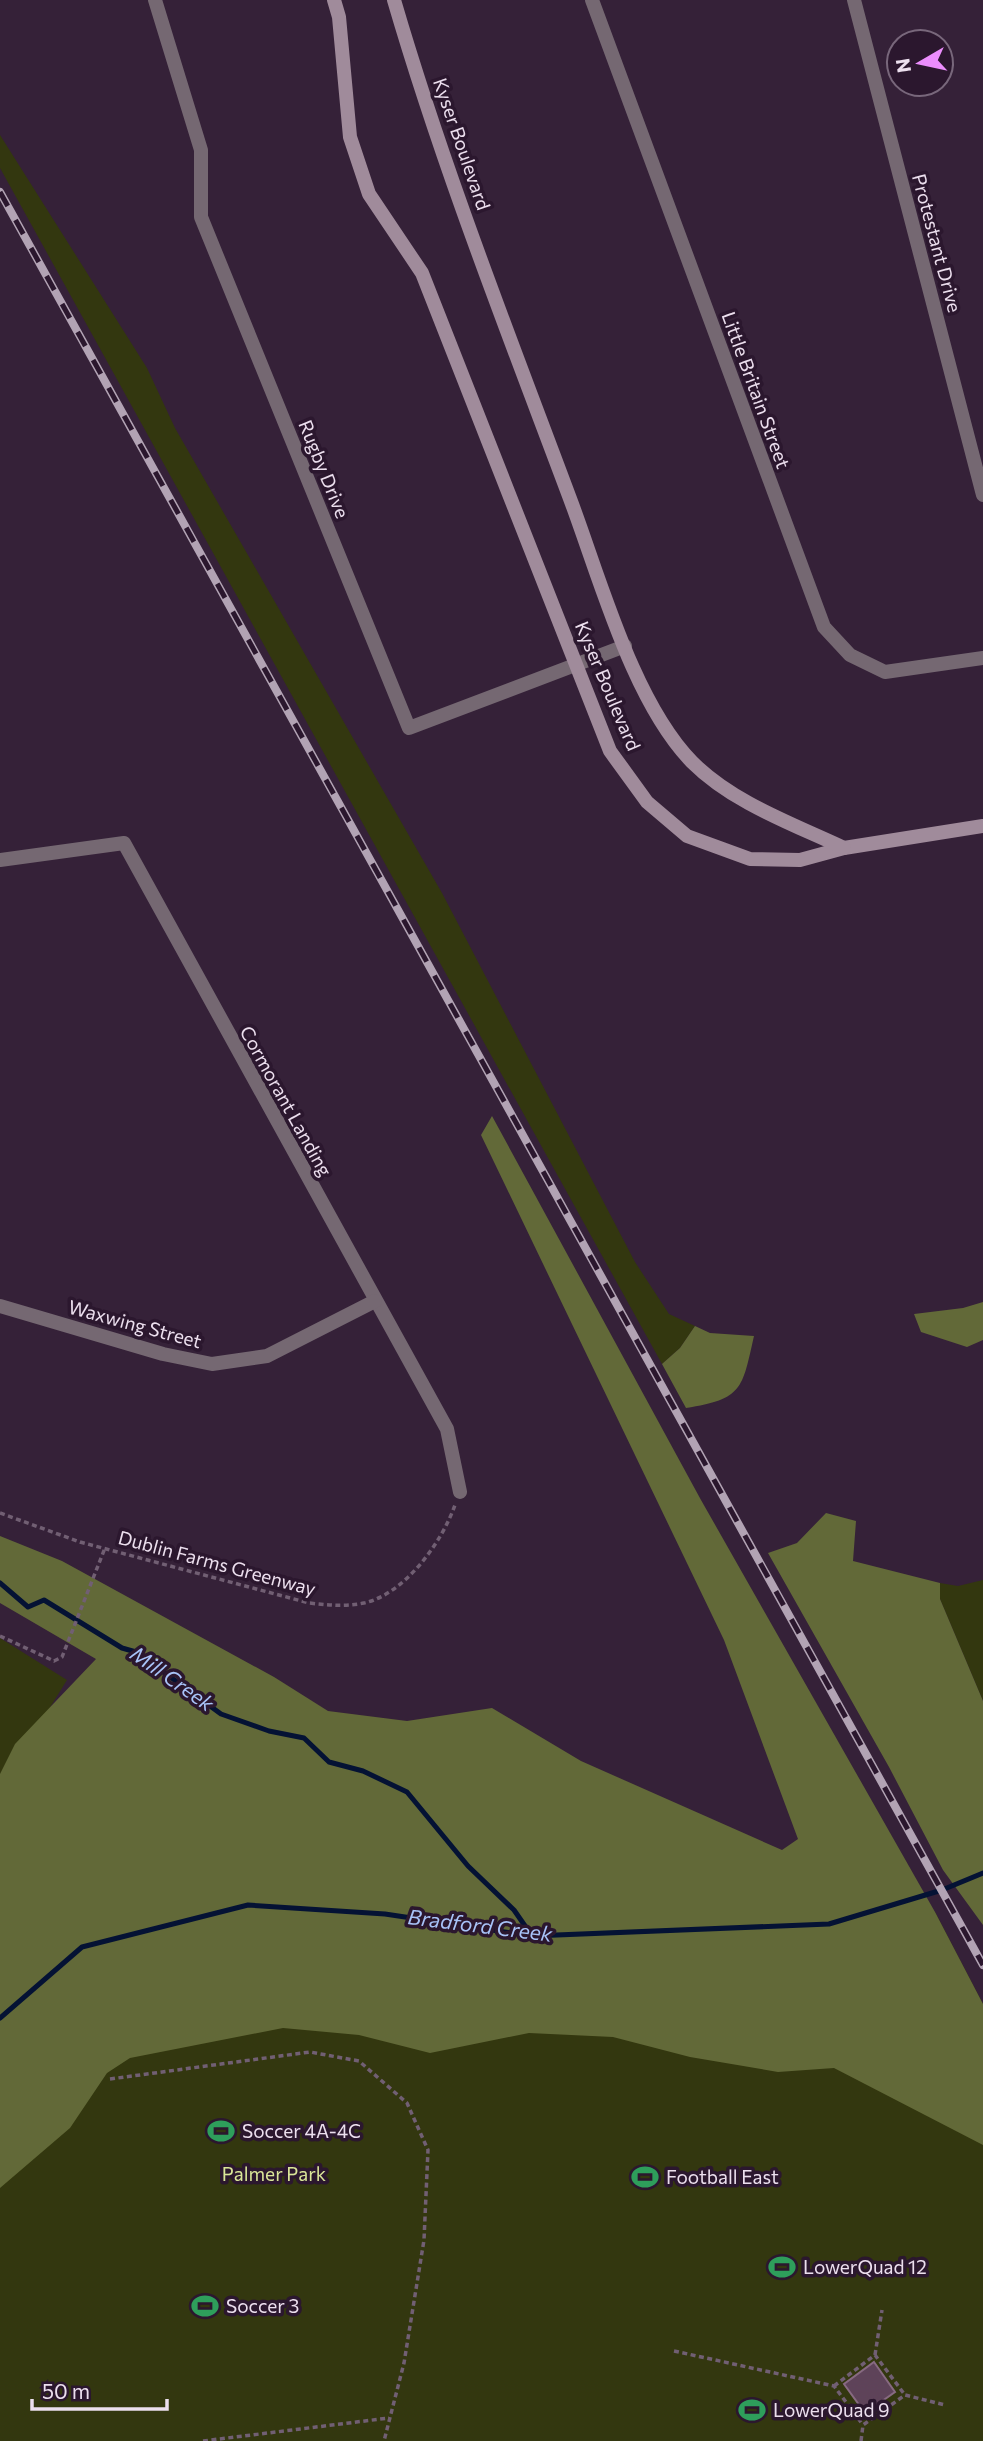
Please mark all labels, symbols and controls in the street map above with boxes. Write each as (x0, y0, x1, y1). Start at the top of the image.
north arrow (885, 28, 955, 98)
text: N (890, 57, 915, 75)
street label: Kyser Boulevard (429, 75, 496, 213)
street label: Protestant Drive (908, 171, 967, 315)
street label: Little Britain Street (717, 308, 796, 472)
street label: Rugby Drive (294, 416, 355, 521)
street label: Kyser Boulevard (571, 618, 646, 754)
street label: Cormorant Landing (236, 1022, 337, 1180)
street label: Waxwing Street (66, 1295, 204, 1352)
street label: Dublin Farms Greenway (116, 1525, 319, 1600)
water label: Mill Creek (126, 1640, 220, 1716)
water label: Bradford Creek (407, 1903, 554, 1946)
sports icon: Soccer 4A-4C (206, 2116, 236, 2146)
place label: Soccer 4A-4C (242, 2119, 361, 2142)
park label: Palmer Park (222, 2162, 326, 2185)
sports icon: Football East (630, 2162, 660, 2192)
place label: Football East (666, 2165, 779, 2188)
sports icon: LowerQuad 12 (767, 2252, 797, 2282)
place label: LowerQuad 12 (803, 2255, 927, 2278)
sports icon: Soccer 3 (190, 2291, 220, 2321)
place label: Soccer 3 (226, 2294, 299, 2317)
scale bar (32, 2368, 166, 2412)
text: 50 m (42, 2378, 90, 2403)
sports icon: LowerQuad 9 (737, 2395, 767, 2425)
place label: LowerQuad 9 (773, 2398, 890, 2421)

